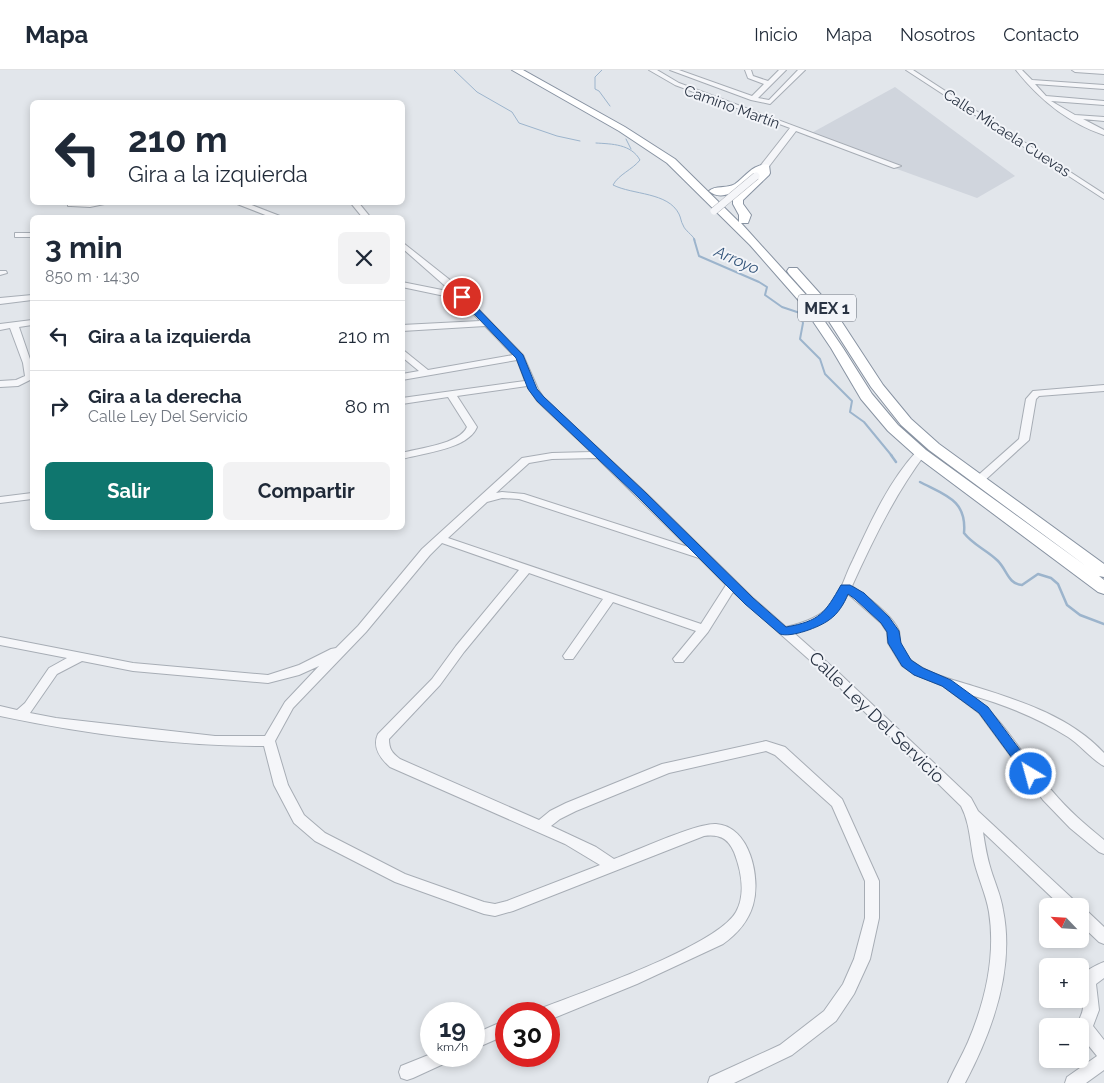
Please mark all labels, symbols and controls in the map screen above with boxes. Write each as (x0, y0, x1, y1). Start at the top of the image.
text: Mapa (25, 20, 88, 49)
text: Inicio (754, 24, 798, 45)
text: Mapa (826, 24, 872, 45)
text: Nosotros (900, 24, 975, 45)
text: Contacto (1003, 24, 1079, 45)
street label: Camino Martín (682, 81, 782, 133)
street label: Calle Micaela Cuevas (940, 85, 1074, 181)
text: 210 m (128, 119, 228, 160)
icon: left (45, 120, 110, 185)
text: Gira a la izquierda (128, 161, 308, 187)
text: 3 min (45, 230, 123, 265)
button: close (338, 232, 390, 284)
water label: Arroyo (711, 241, 762, 278)
text: 850 m · 14:30 (45, 267, 140, 286)
pin (441, 276, 483, 318)
icon: arrive (448, 283, 476, 311)
road number: MEX 1 (798, 294, 856, 322)
icon: left (45, 322, 73, 350)
text: Gira a la izquierda (88, 325, 251, 347)
text: 210 m (338, 325, 390, 347)
text: Gira a la derecha (88, 385, 242, 407)
icon: right (45, 392, 73, 420)
text: 80 m (345, 395, 390, 417)
text: Calle Ley Del Servicio (88, 407, 248, 426)
button: Salir (45, 462, 213, 520)
button: Compartir (223, 462, 390, 520)
street label: Calle Ley Del Servicio (805, 647, 949, 787)
position arrow (1004, 747, 1056, 799)
north arrow (1039, 898, 1089, 948)
map controls (1039, 898, 1089, 1068)
button: + (1039, 958, 1089, 1008)
speed limit sign: 30 (495, 1002, 560, 1067)
text: 19 (439, 1013, 466, 1043)
button: − (1039, 1018, 1089, 1068)
text: km/h (437, 1040, 468, 1054)

